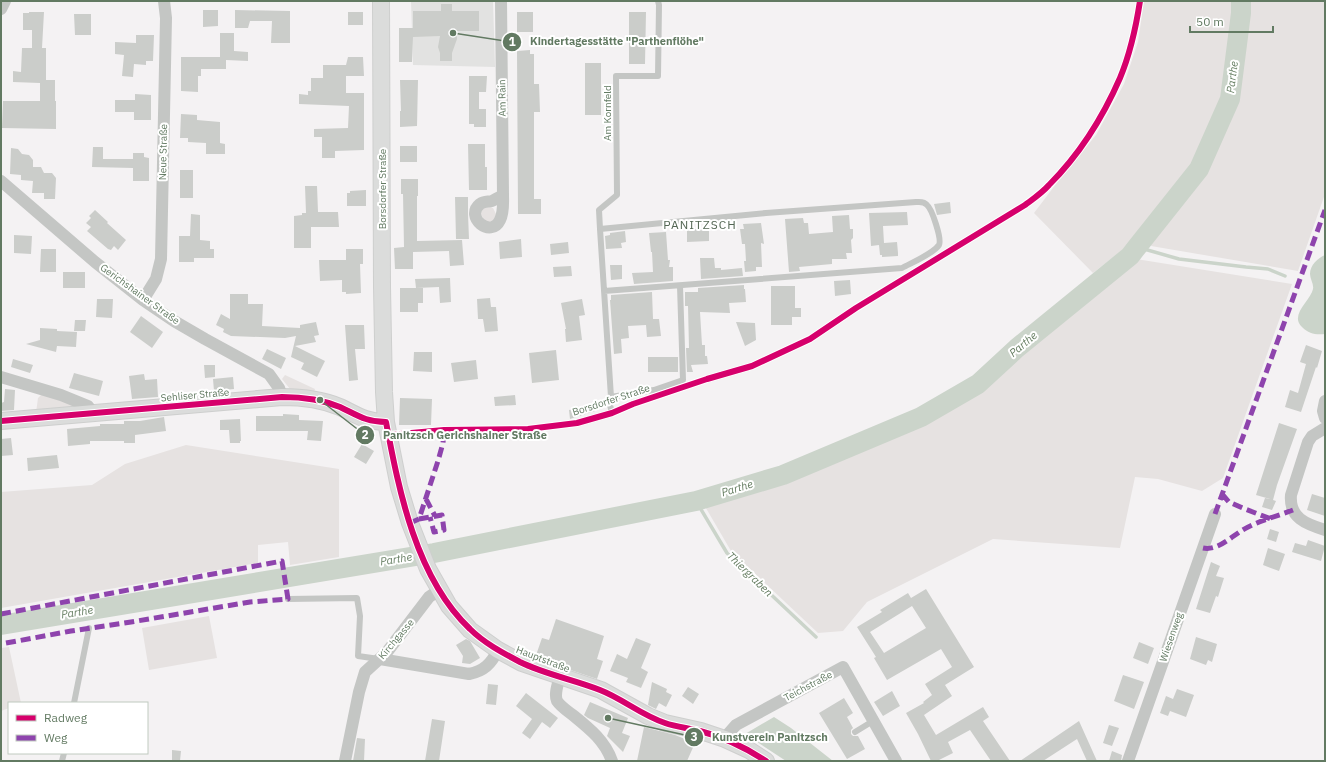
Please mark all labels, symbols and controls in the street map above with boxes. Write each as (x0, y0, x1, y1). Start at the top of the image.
scale bar (1190, 8, 1273, 34)
text: 50 m (1196, 14, 1224, 29)
callout: Kindertagesstätte "Parthenflöhe" (502, 30, 712, 53)
text: 1 (508, 34, 516, 49)
text: Kindertagesstätte "Parthenflöhe" (530, 34, 704, 48)
water label: Parthe (1223, 60, 1241, 94)
street label: Am Rain (495, 79, 509, 117)
street label: Am Kornfeld (601, 85, 614, 141)
street label: Neue Straße (156, 123, 170, 180)
street label: Borsdorfer Straße (376, 148, 389, 229)
district label: PANITZSCH (663, 217, 737, 232)
street label: Gerichshainer Straße (98, 261, 183, 328)
water label: Parthe (1006, 328, 1040, 360)
street label: Borsdorfer Straße (571, 381, 652, 419)
street label: Sehliser Straße (160, 385, 230, 404)
callout: Panitzsch Gerichshainer Straße (355, 424, 555, 447)
text: 2 (361, 427, 369, 442)
text: Panitzsch Gerichshainer Straße (383, 428, 547, 442)
water label: Parthe (720, 477, 755, 499)
water label: Thiergraben (724, 549, 776, 599)
water label: Parthe (379, 550, 413, 568)
water label: Parthe (60, 603, 94, 621)
street label: Wiesenweg (1157, 610, 1186, 663)
street label: Kirchgasse (375, 616, 417, 662)
street label: Hauptstraße (514, 643, 572, 675)
street label: Teichstraße (782, 668, 835, 704)
legend (8, 702, 148, 754)
text: Radweg (44, 710, 88, 725)
callout: Kunstverein Panitzsch (684, 725, 836, 748)
text: 3 (690, 729, 698, 744)
text: Weg (44, 730, 68, 745)
text: Kunstverein Panitzsch (712, 730, 828, 744)

